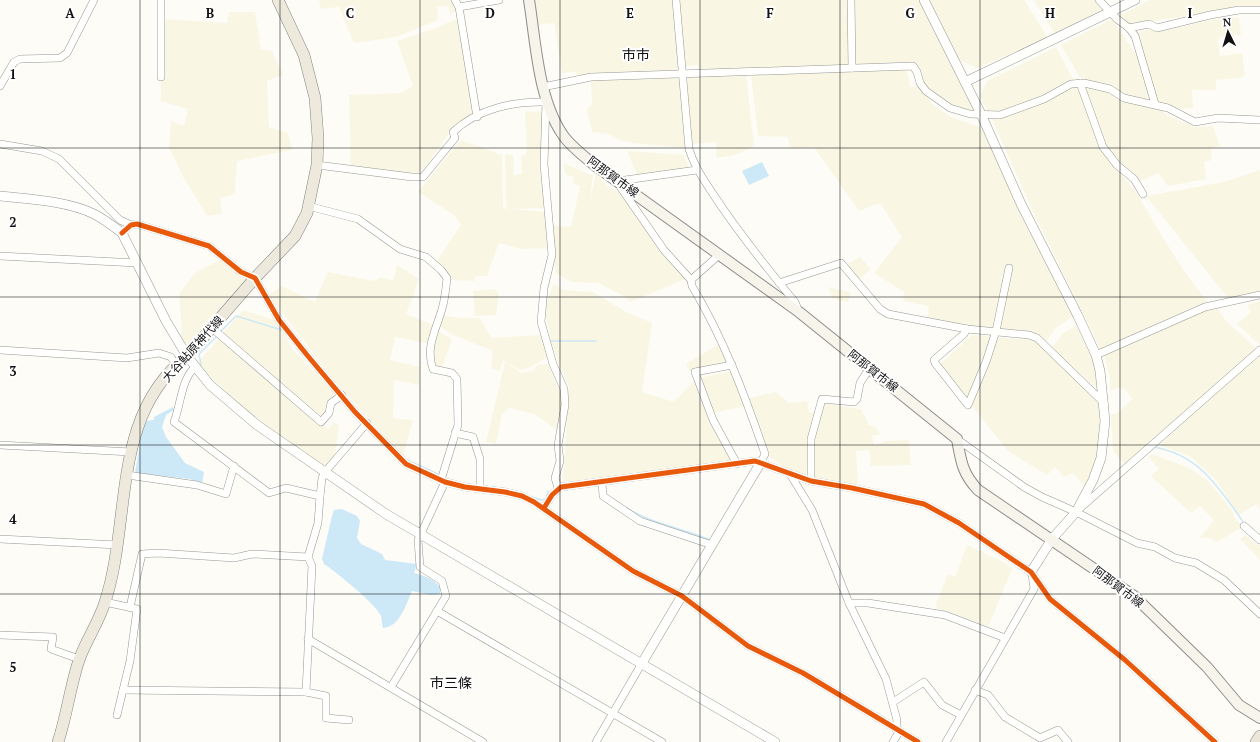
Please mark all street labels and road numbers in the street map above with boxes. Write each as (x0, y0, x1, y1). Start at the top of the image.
street label: 阿那賀市線 (585, 153, 642, 200)
street label: 大谷鮎原神代線 (159, 312, 226, 385)
street label: 阿那賀市線 (845, 346, 902, 395)
street label: 阿那賀市線 (1090, 563, 1147, 611)

